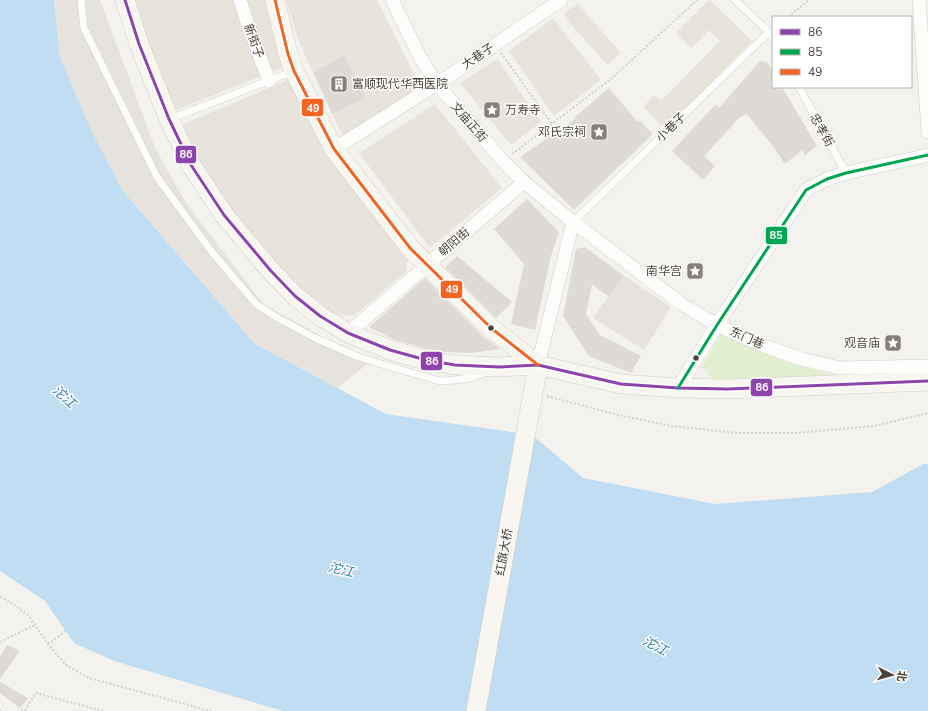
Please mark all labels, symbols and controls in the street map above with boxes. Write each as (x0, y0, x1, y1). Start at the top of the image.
legend (772, 16, 912, 88)
street label: 新街子 (240, 21, 268, 61)
text: 86 (808, 24, 822, 40)
street label: 大巷子 (459, 39, 497, 73)
text: 85 (808, 44, 822, 60)
text: 49 (808, 64, 822, 80)
building icon: 富顺现代华西医院 (329, 74, 349, 94)
place label: 富顺现代华西医院 (352, 76, 448, 92)
line badge: 49 (301, 98, 324, 117)
street label: 文庙正街 (447, 99, 491, 145)
place icon: 万寿寺 (482, 100, 502, 120)
text: 49 (306, 101, 320, 116)
place label: 万寿寺 (505, 102, 541, 118)
street label: 小巷子 (652, 109, 690, 145)
street label: 忠孝街 (806, 110, 838, 150)
place icon: 邓氏宗祠 (589, 122, 609, 142)
place label: 邓氏宗祠 (538, 124, 586, 140)
line badge: 86 (175, 145, 197, 164)
text: 86 (179, 147, 193, 162)
street label: 朝阳街 (435, 224, 473, 260)
line badge: 85 (765, 226, 788, 245)
text: 85 (769, 228, 783, 243)
place icon: 南华宫 (685, 261, 705, 281)
place label: 南华宫 (646, 263, 682, 279)
line badge: 49 (440, 280, 463, 299)
text: 49 (445, 282, 459, 297)
unlabelled marker (486, 323, 496, 333)
street label: 东门巷 (727, 323, 767, 353)
place icon: 观音庙 (883, 333, 903, 353)
place label: 观音庙 (844, 335, 880, 351)
line badge: 86 (420, 351, 443, 371)
unlabelled marker (691, 353, 701, 363)
text: 86 (425, 354, 439, 369)
line badge: 86 (750, 378, 773, 397)
text: 86 (755, 380, 769, 395)
water label: 沱江 (48, 382, 81, 414)
street label: 红旗大桥 (492, 527, 516, 577)
water label: 沱江 (326, 558, 358, 582)
water label: 沱江 (639, 632, 672, 661)
north arrow (872, 655, 912, 695)
text: 北 (893, 670, 909, 682)

